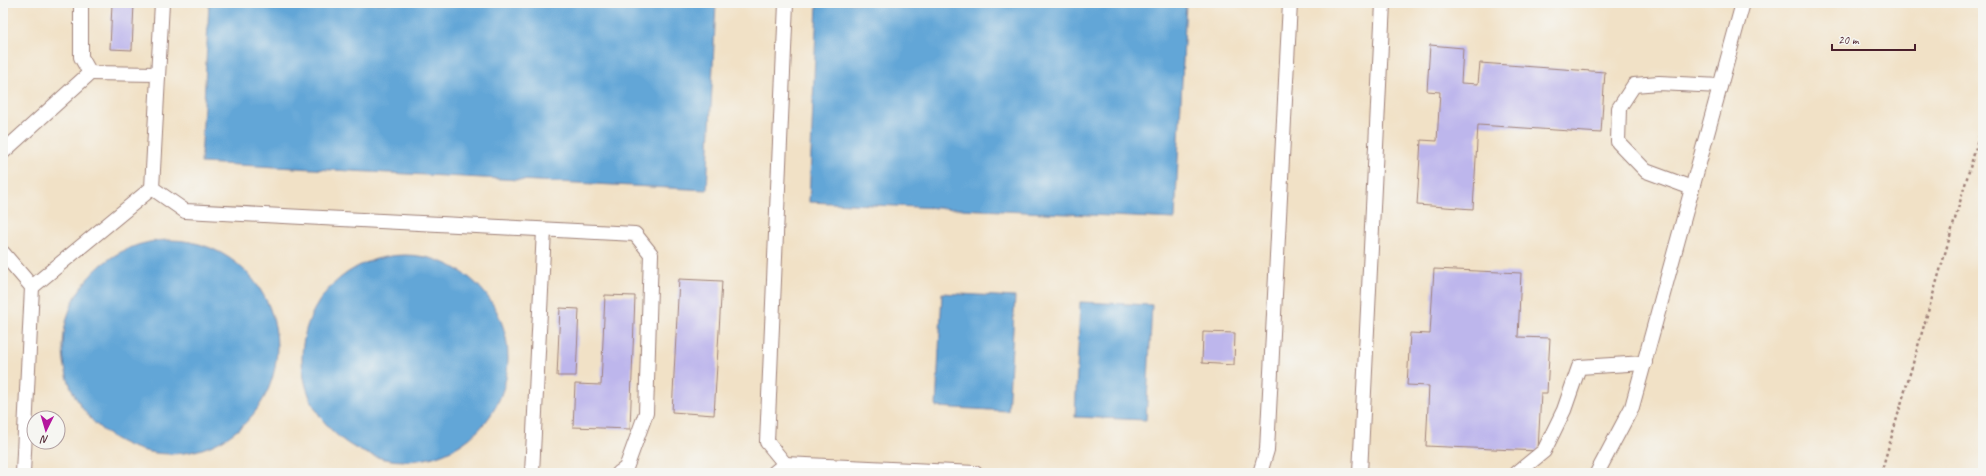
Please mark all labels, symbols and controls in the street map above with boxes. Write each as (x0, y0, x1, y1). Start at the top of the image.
scale bar (1832, 26, 1915, 52)
text: 20 m (1838, 32, 1860, 48)
north arrow (26, 410, 66, 450)
text: N (39, 433, 49, 447)

